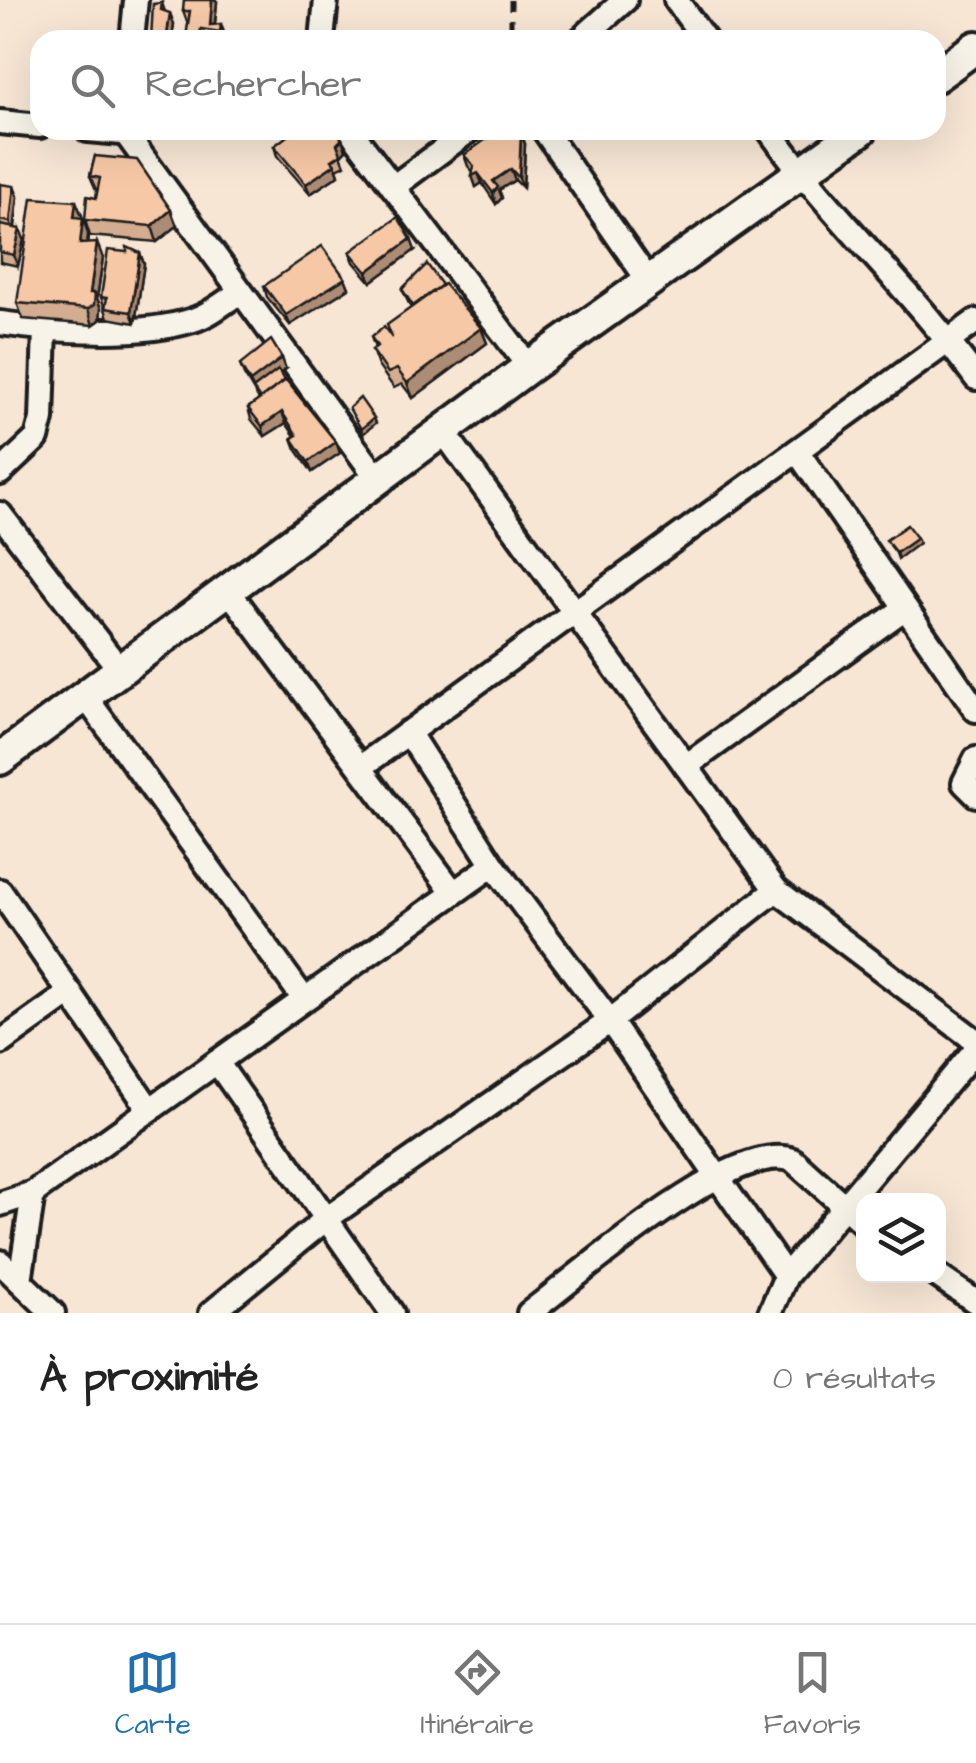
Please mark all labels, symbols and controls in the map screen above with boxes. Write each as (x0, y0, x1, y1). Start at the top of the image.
search box (30, 30, 946, 140)
icon: search (65, 58, 120, 113)
text: Rechercher (145, 59, 361, 111)
map controls (856, 1193, 946, 1283)
button: layers (856, 1193, 946, 1283)
text: À proximité (40, 1349, 259, 1407)
text: 0 résultats (772, 1356, 936, 1401)
tab: Carte (115, 1645, 191, 1744)
tab: Itinéraire (420, 1645, 534, 1744)
tab: Favoris (764, 1645, 861, 1744)

